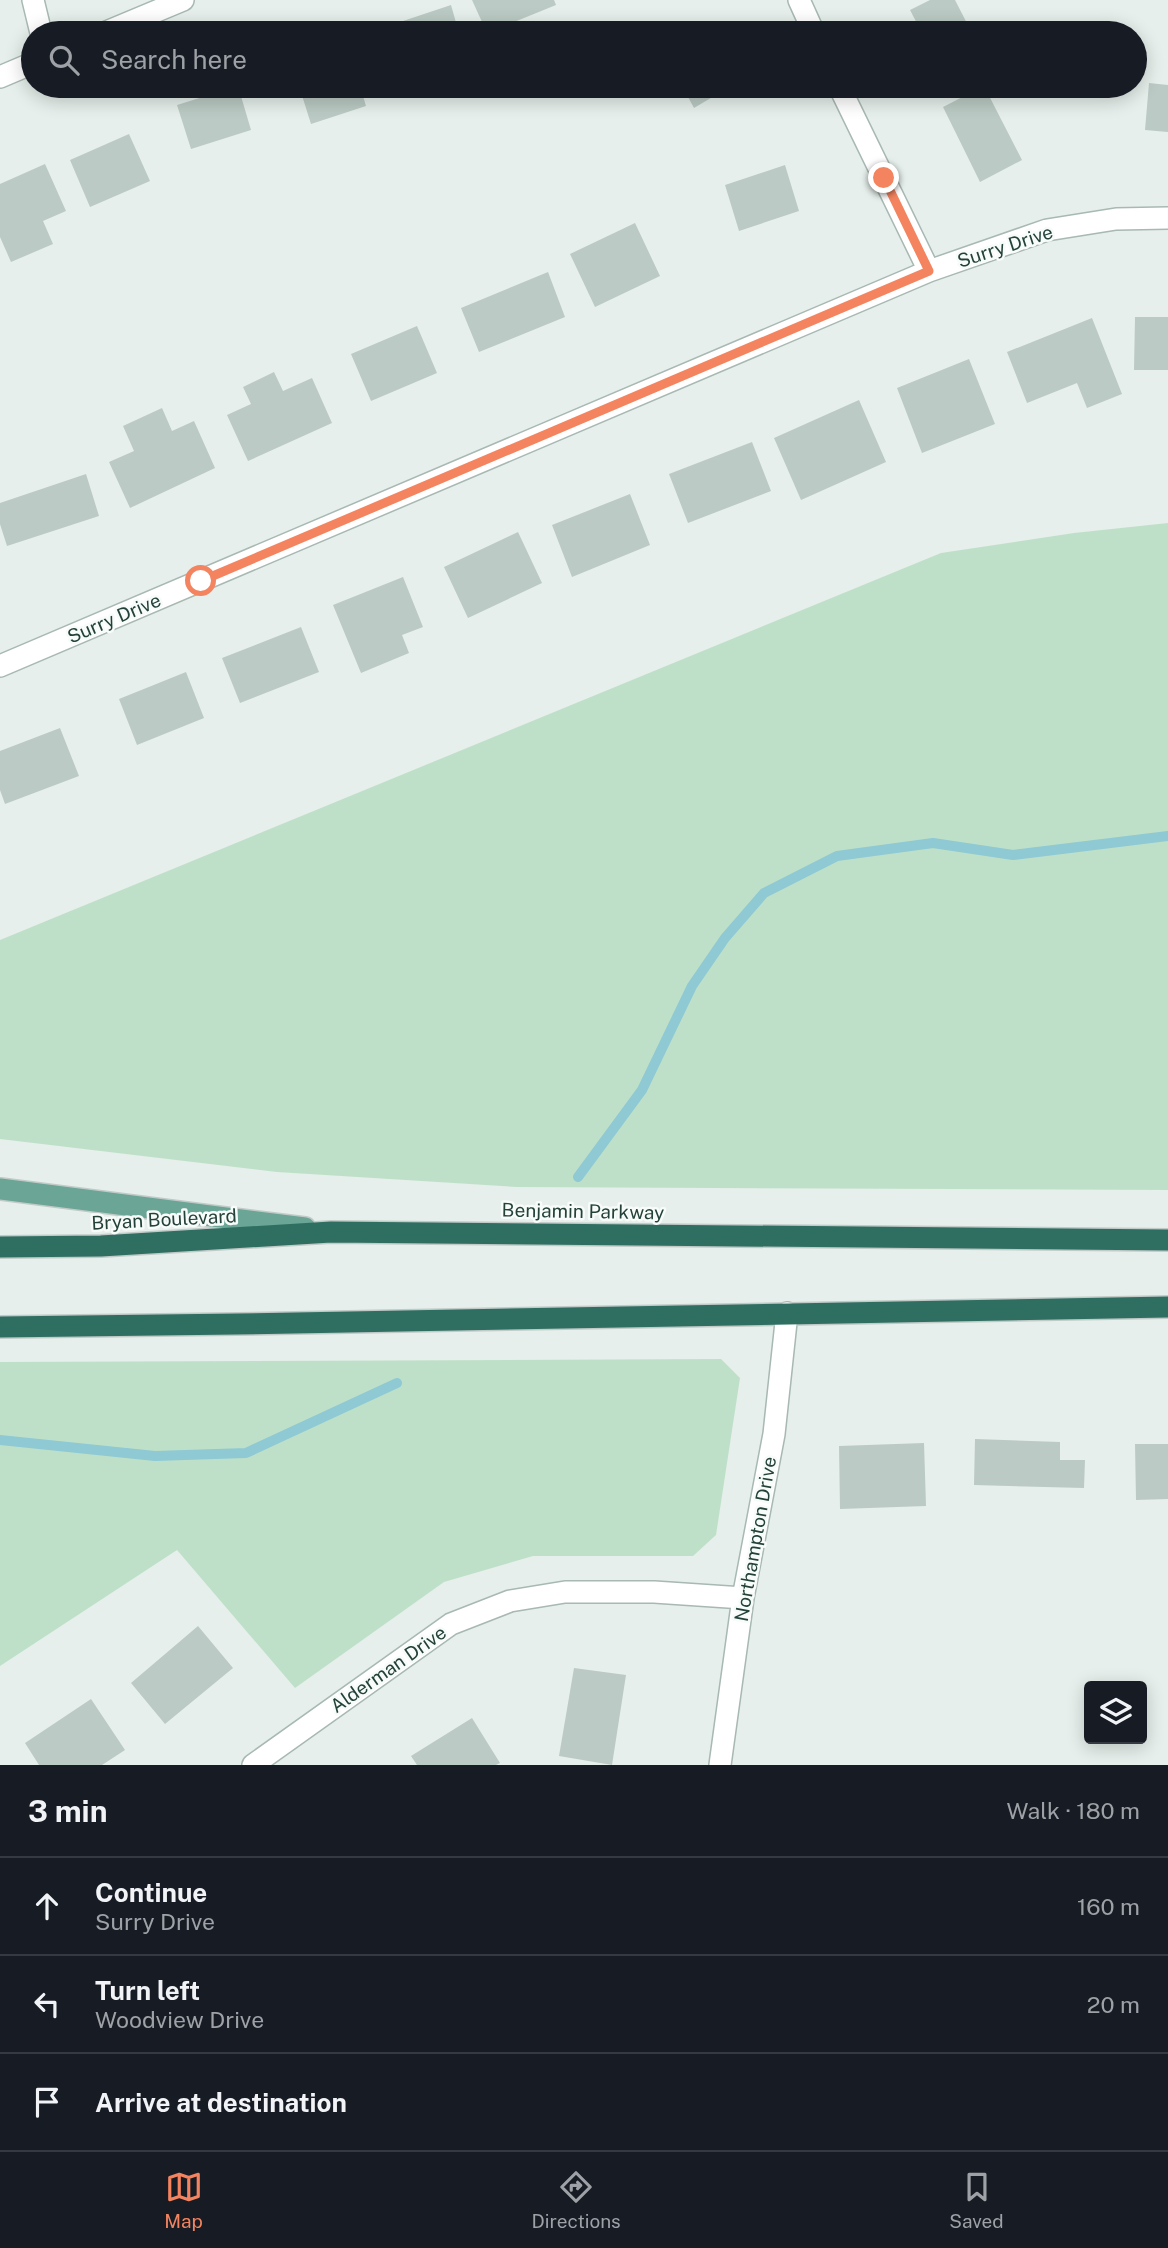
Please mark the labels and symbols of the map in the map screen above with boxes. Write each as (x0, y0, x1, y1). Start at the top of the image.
route end (868, 162, 899, 193)
street label: Surry Drive (954, 220, 1056, 272)
route start (185, 565, 216, 596)
street label: Surry Drive (64, 588, 164, 648)
street label: Benjamin Parkway (502, 1199, 664, 1223)
street label: Bryan Boulevard (91, 1204, 237, 1234)
street label: Northampton Drive (730, 1455, 780, 1623)
street label: Alderman Drive (326, 1621, 450, 1717)

